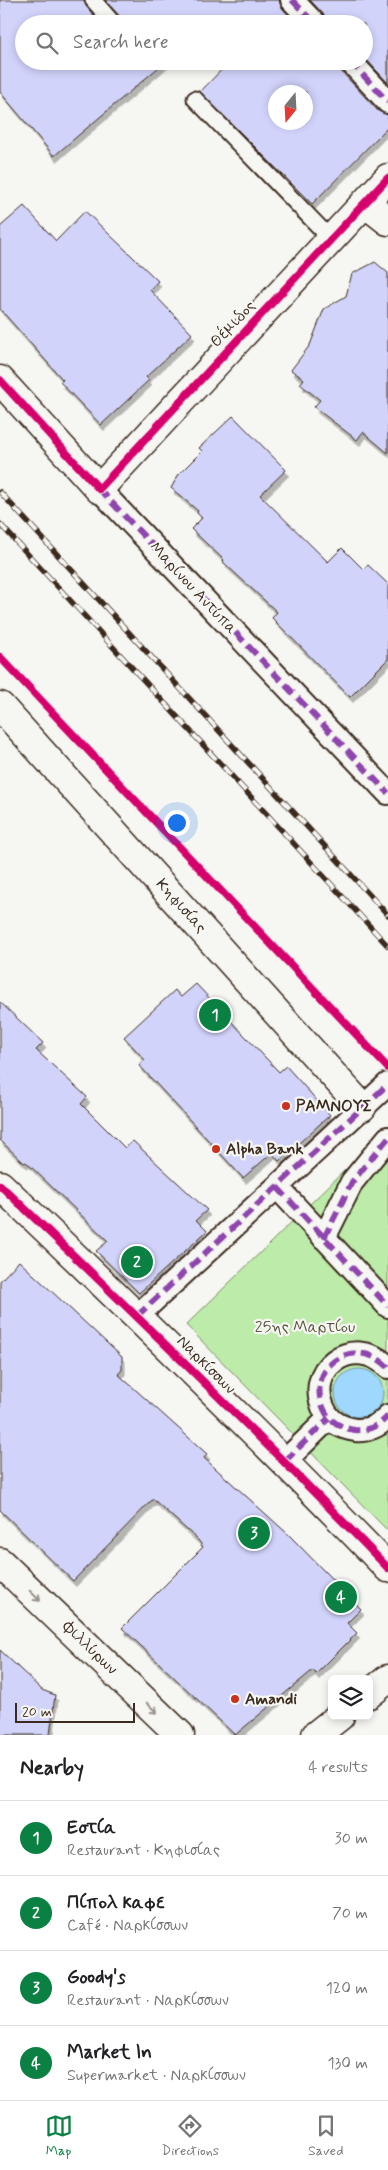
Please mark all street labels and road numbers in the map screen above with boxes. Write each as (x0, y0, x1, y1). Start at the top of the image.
street label: Θέμιδος (205, 295, 260, 352)
street label: Μαρίνου Αντύπα (145, 537, 241, 639)
street label: Κηφισίας (151, 874, 211, 938)
street label: Ναρκίσσων (172, 1331, 240, 1399)
street label: Φιλλύρων (57, 1616, 122, 1680)

